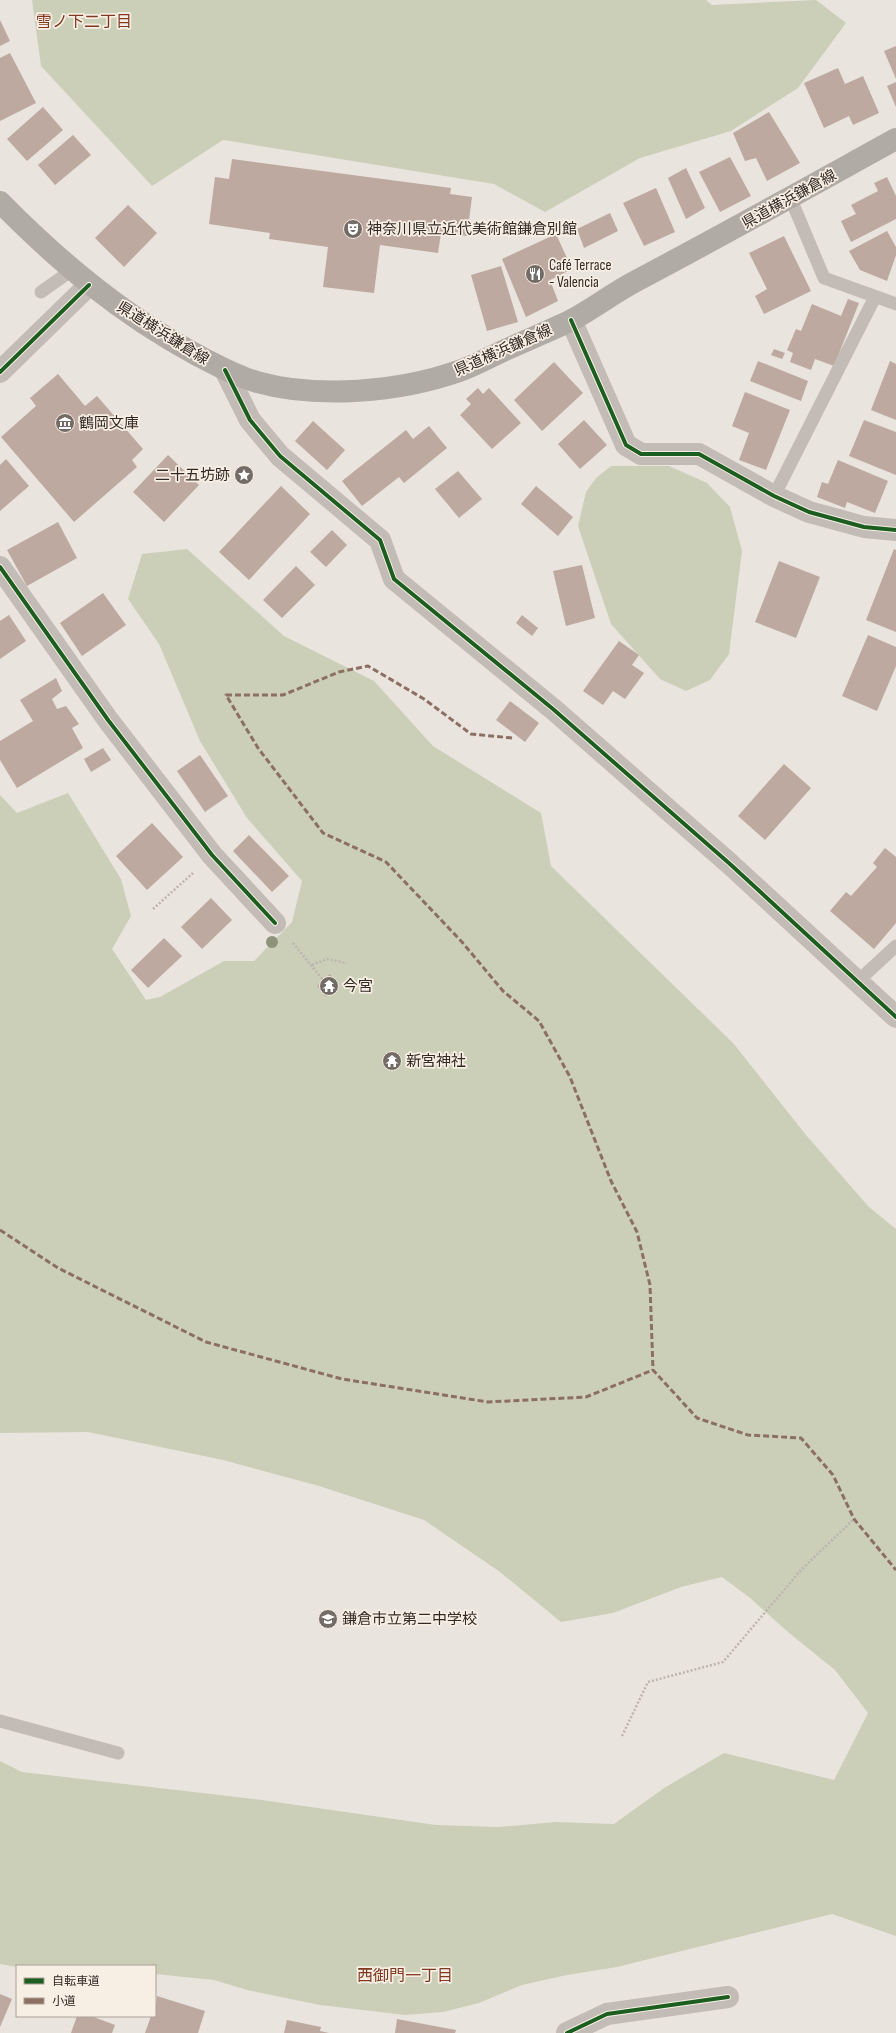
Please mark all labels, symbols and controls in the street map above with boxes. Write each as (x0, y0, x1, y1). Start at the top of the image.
district label: 雪ノ下二丁目 (36, 13, 132, 32)
street label: 県道横浜鎌倉線 (739, 166, 840, 233)
theatre icon: 神奈川県立近代美術館鎌倉別館 (342, 218, 364, 240)
place label: 神奈川県立近代美術館鎌倉別館 (367, 220, 577, 239)
place label: Café Terrace - Valencia (549, 256, 611, 292)
restaurant icon: Café Terrace - Valencia (524, 263, 546, 285)
street label: 県道横浜鎌倉線 (113, 298, 212, 369)
street label: 県道横浜鎌倉線 (451, 320, 555, 380)
museum icon: 鶴岡文庫 (54, 412, 76, 434)
place label: 鶴岡文庫 (79, 414, 139, 433)
place icon: 二十五坊跡 (233, 464, 255, 486)
place label: 二十五坊跡 (155, 466, 230, 485)
temple icon: 今宮 (318, 975, 340, 997)
place label: 今宮 (343, 977, 373, 996)
temple icon: 新宮神社 (381, 1050, 403, 1072)
place label: 新宮神社 (406, 1052, 466, 1071)
school or university icon: 鎌倉市立第二中学校 (317, 1608, 339, 1630)
place label: 鎌倉市立第二中学校 (342, 1610, 477, 1629)
legend (16, 1965, 156, 2017)
district label: 西御門一丁目 (357, 1967, 453, 1986)
text: 自転車道 (52, 1974, 100, 1989)
text: 小道 (52, 1994, 76, 2009)

